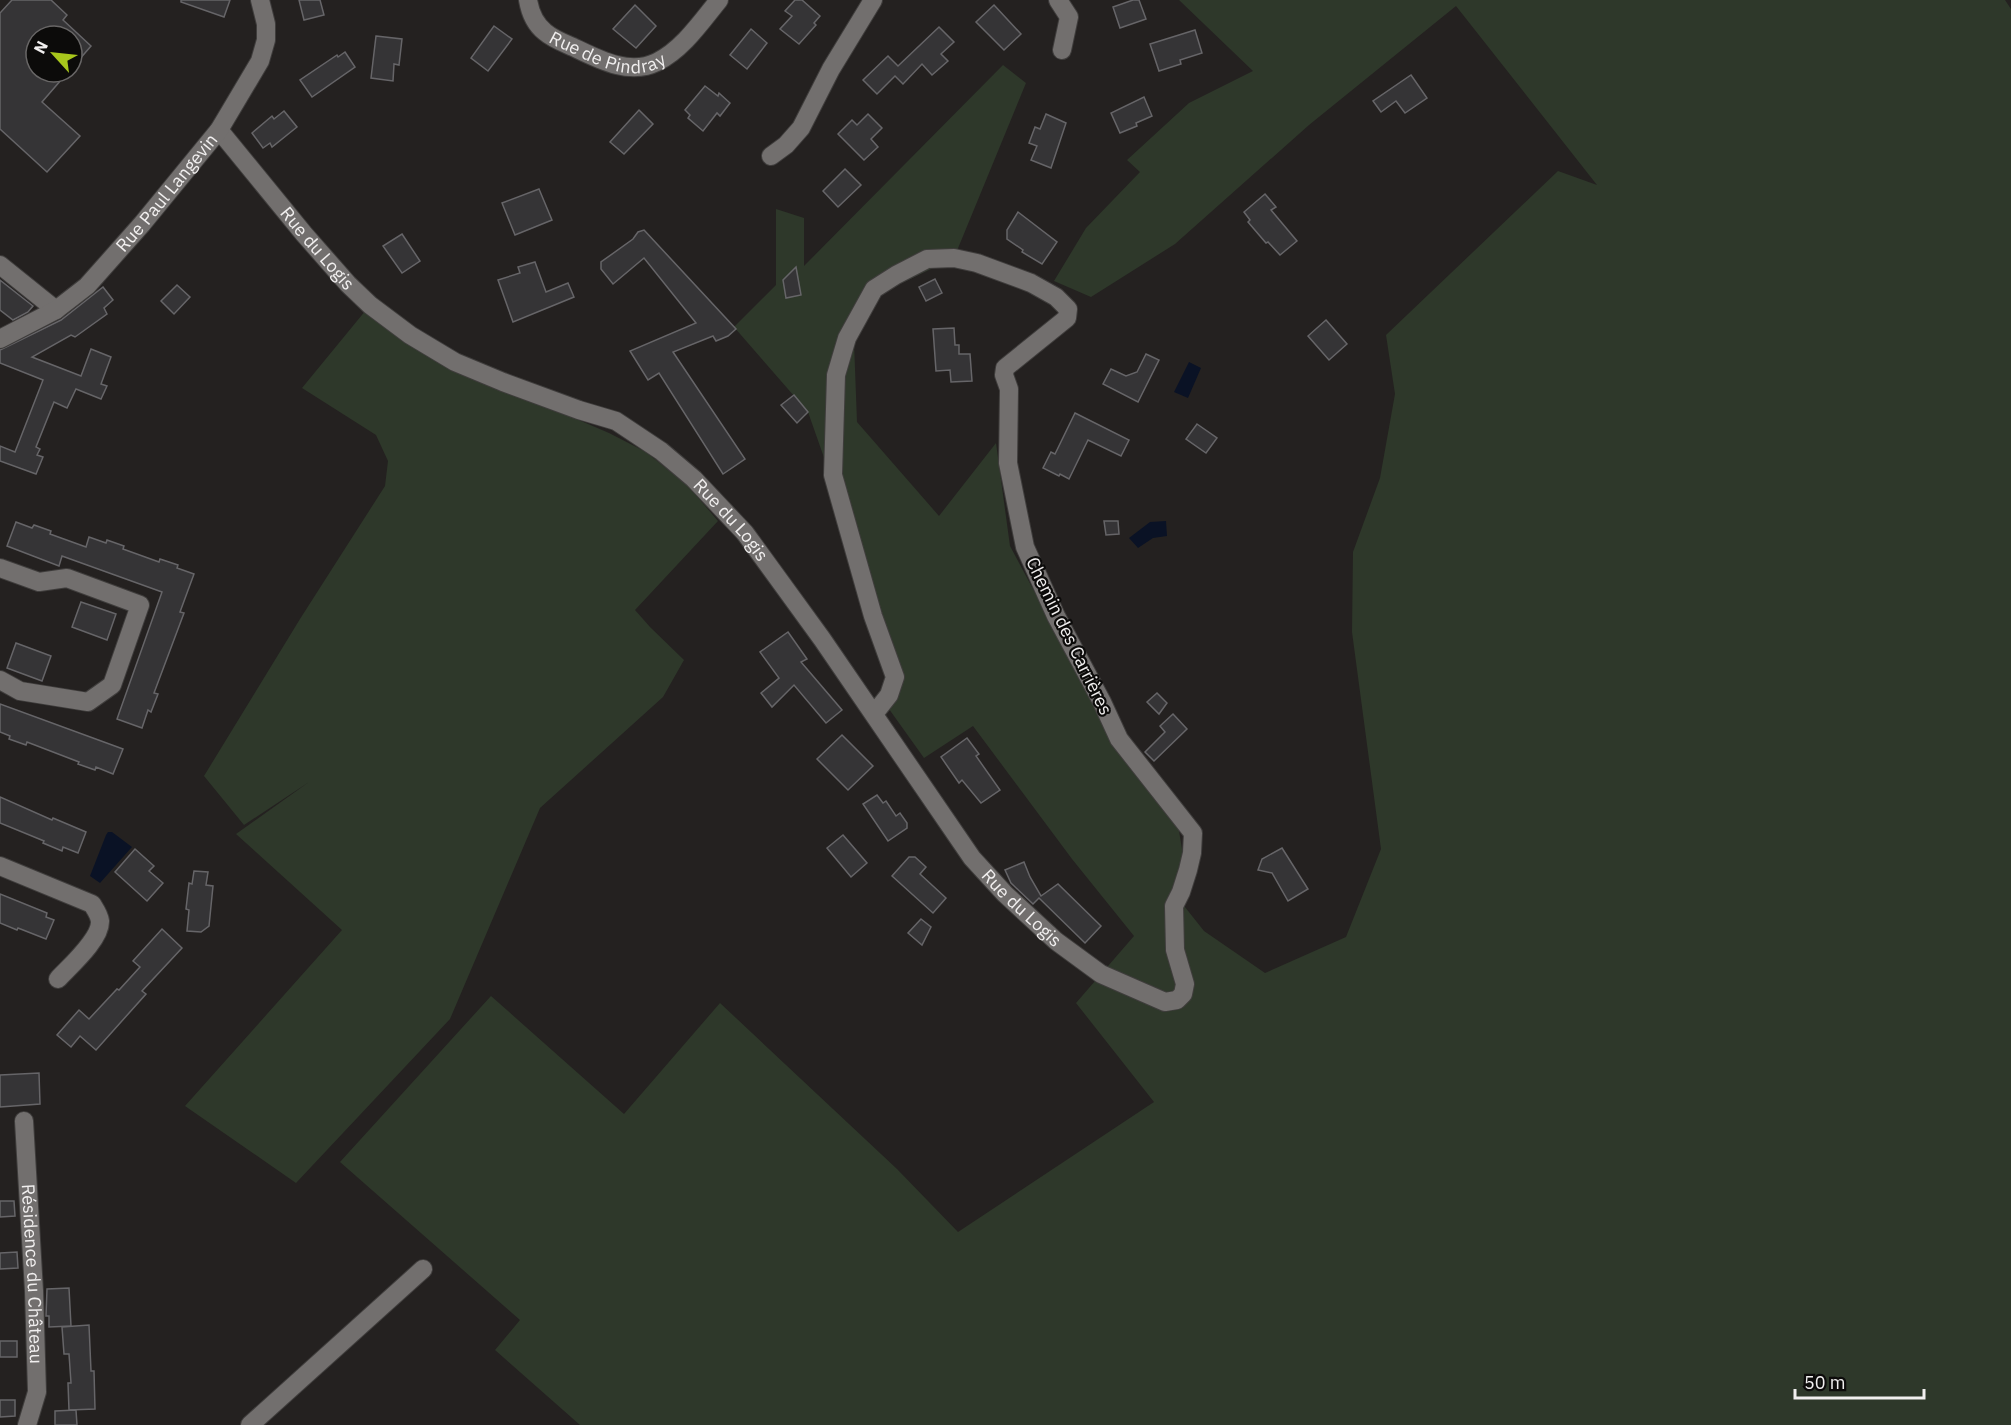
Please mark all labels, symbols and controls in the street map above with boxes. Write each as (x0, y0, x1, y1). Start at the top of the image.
north arrow (24, 24, 84, 84)
street label: Rue de Pindray (545, 26, 670, 78)
text: N (29, 37, 52, 57)
street label: Rue Paul Langevin (111, 129, 222, 257)
street label: Rue du Logis (275, 202, 360, 295)
street label: Rue du Logis (689, 474, 774, 566)
street label: Chemin des Carrières (1021, 553, 1118, 719)
street label: Rue du Logis (977, 864, 1067, 952)
street label: Résidence du Château (17, 1183, 48, 1364)
scale bar (1795, 1362, 1924, 1400)
text: 50 m (1804, 1371, 1846, 1394)

